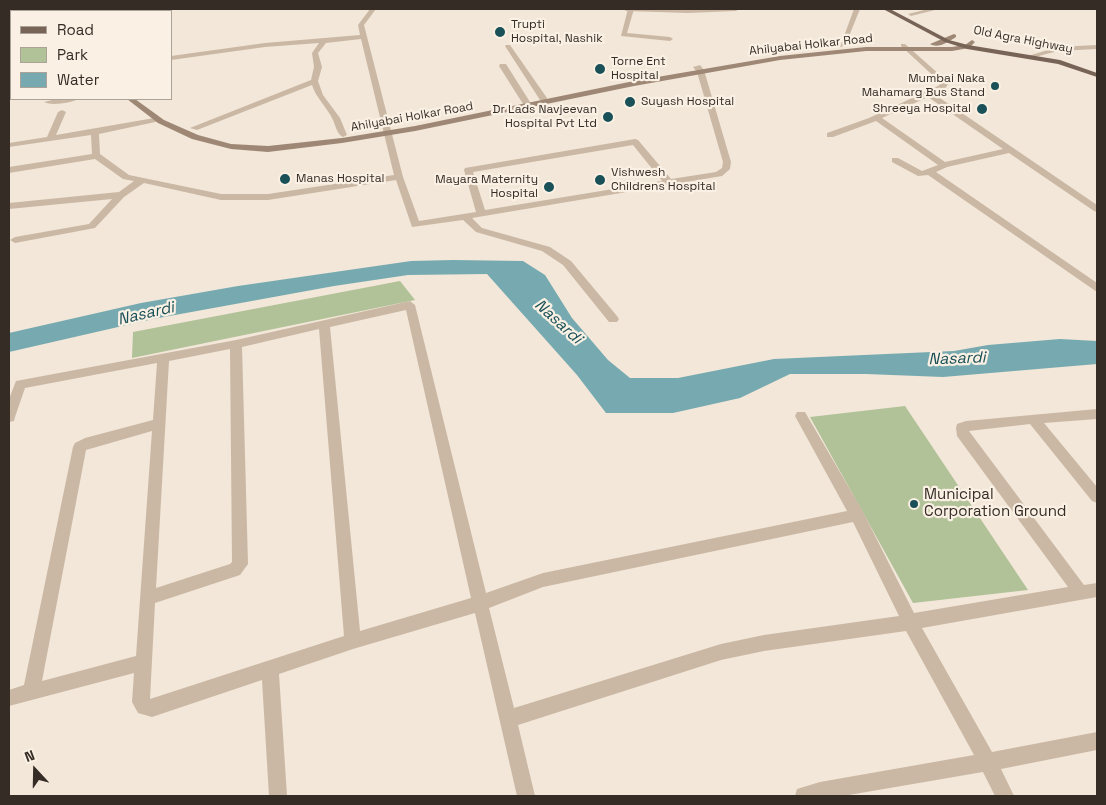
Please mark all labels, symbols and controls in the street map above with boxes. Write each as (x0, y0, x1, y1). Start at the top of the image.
legend (10, 10, 172, 100)
place label: Trupti Hospital, Nashik (511, 18, 603, 46)
text: Road (57, 20, 94, 39)
street label: Old Agra Highway (972, 23, 1074, 57)
marker: Trupti Hospital, Nashik (493, 25, 507, 39)
street label: Ahilyabai Holkar Road (748, 31, 874, 59)
text: Park (57, 45, 88, 64)
place label: Torne Ent Hospital (611, 55, 666, 83)
marker: Torne Ent Hospital (593, 62, 607, 76)
text: Water (57, 70, 99, 89)
place label: Mumbai Naka Mahamarg Bus Stand (862, 72, 985, 100)
marker: Mumbai Naka Mahamarg Bus Stand (989, 80, 1001, 92)
marker: Suyash Hospital (623, 95, 637, 109)
place label: Suyash Hospital (641, 95, 734, 109)
street label: Ahilyabai Holkar Road (350, 99, 474, 135)
place label: Shreeya Hospital (873, 102, 971, 116)
marker: Shreeya Hospital (975, 102, 989, 116)
place label: Dr Lads Navjeevan Hospital Pvt Ltd (493, 103, 597, 131)
marker: Dr Lads Navjeevan Hospital Pvt Ltd (601, 110, 615, 124)
place label: Vishwesh Childrens Hospital (611, 166, 715, 194)
marker: Manas Hospital (278, 172, 292, 186)
place label: Manas Hospital (296, 172, 385, 186)
place label: Mayara Maternity Hospital (435, 173, 538, 201)
marker: Vishwesh Childrens Hospital (593, 173, 607, 187)
marker: Mayara Maternity Hospital (542, 180, 556, 194)
water label: Nasardi (530, 296, 586, 348)
water label: Nasardi (116, 298, 176, 330)
water label: Nasardi (928, 348, 986, 370)
place label: Municipal Corporation Ground (924, 486, 1067, 521)
marker: Municipal Corporation Ground (908, 498, 920, 510)
north arrow (10, 745, 60, 795)
text: N (22, 746, 37, 766)

